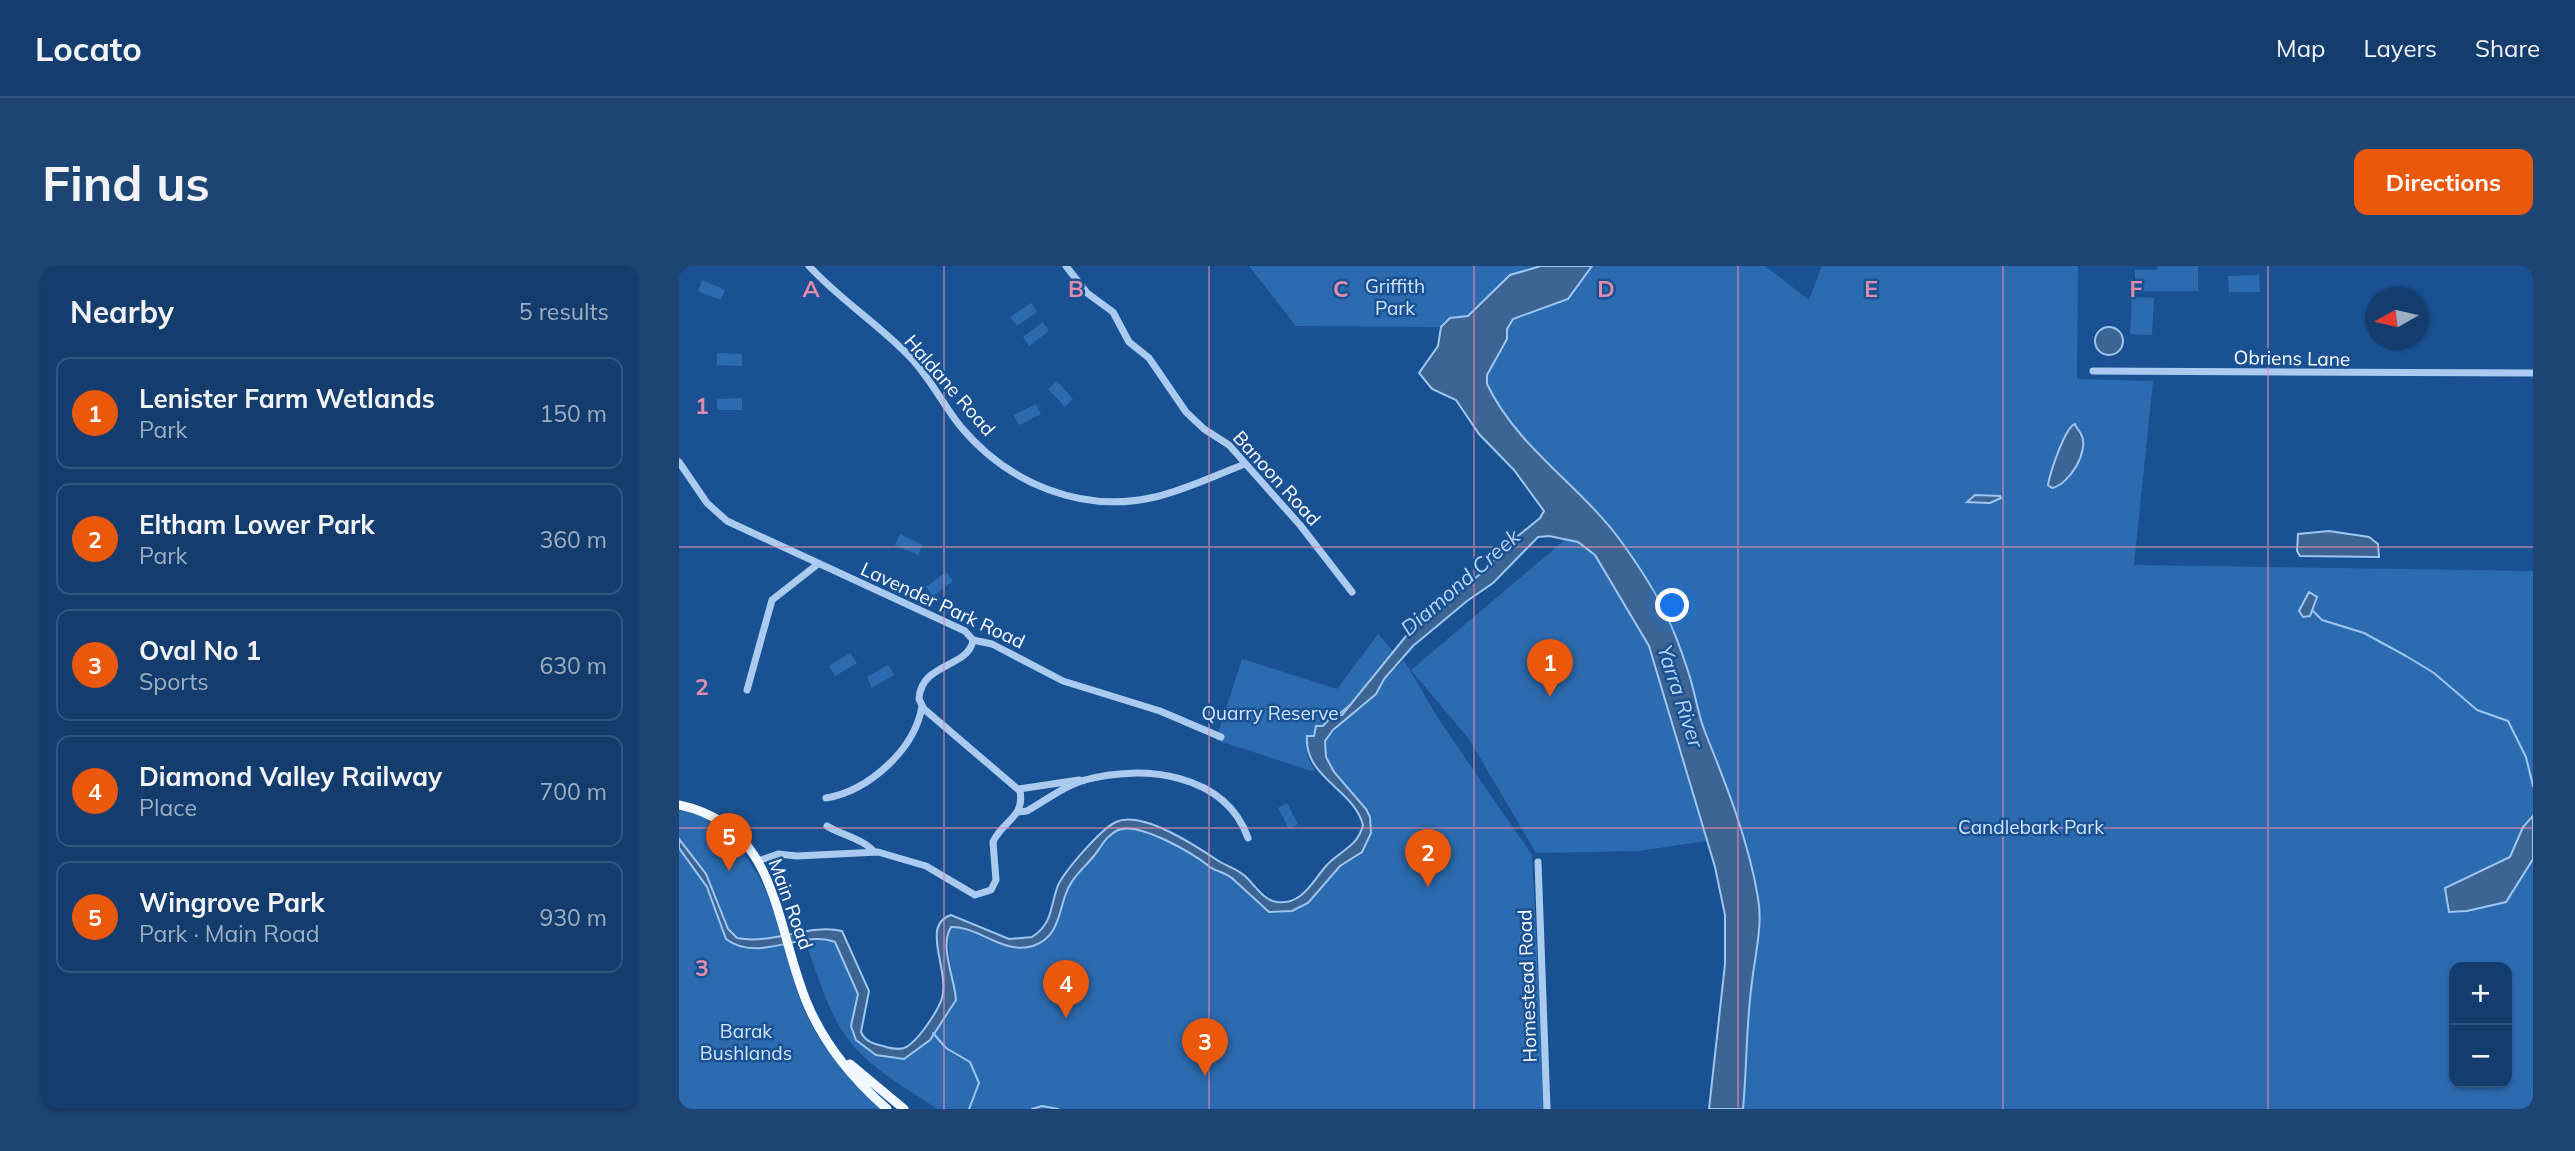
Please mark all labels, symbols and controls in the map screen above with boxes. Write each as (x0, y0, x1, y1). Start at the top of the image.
text: Locato (35, 28, 142, 69)
text: Map (2276, 33, 2325, 63)
text: Layers (2363, 33, 2437, 63)
text: Share (2475, 33, 2540, 63)
button: Directions (2354, 149, 2533, 215)
text: Find us (42, 152, 210, 213)
text: A (802, 274, 820, 303)
text: B (1068, 274, 1084, 303)
text: C (1333, 274, 1349, 303)
park label: Griffith Park (1365, 274, 1425, 320)
text: D (1597, 274, 1615, 303)
text: E (1864, 274, 1878, 303)
text: F (2129, 274, 2143, 303)
north arrow (2365, 287, 2428, 350)
text: Nearby (70, 293, 174, 331)
text: 5 results (519, 297, 609, 326)
street label: Haldane Road (900, 329, 1000, 441)
street label: Obriens Lane (2234, 345, 2350, 371)
text: Lenister Farm Wetlands (139, 382, 435, 415)
text: 1 (695, 391, 709, 420)
text: 1 (88, 399, 102, 428)
text: 150 m (539, 399, 607, 428)
text: Park (139, 415, 187, 444)
street label: Banoon Road (1228, 425, 1326, 531)
text: Eltham Lower Park (139, 508, 375, 541)
water label: Diamond Creek (1395, 522, 1526, 641)
text: 2 (88, 525, 102, 554)
text: 360 m (539, 525, 607, 554)
text: Park (139, 541, 187, 570)
street label: Lavender Park Road (857, 556, 1029, 654)
your location (1655, 588, 1689, 622)
text: Oval No 1 (139, 634, 261, 667)
pin: 1 (1527, 639, 1573, 697)
water label: Yarra River (1652, 641, 1710, 752)
text: 3 (88, 651, 102, 680)
text: 630 m (539, 651, 607, 680)
text: Sports (139, 667, 209, 696)
text: 2 (695, 672, 709, 701)
park label: Quarry Reserve (1201, 701, 1339, 725)
text: Diamond Valley Railway (139, 760, 442, 793)
text: 4 (88, 777, 102, 806)
text: 700 m (539, 777, 607, 806)
text: Place (139, 793, 197, 822)
pin: 5 (706, 813, 752, 871)
park label: Candlebark Park (1958, 815, 2104, 839)
pin: 2 (1405, 829, 1451, 887)
street label: Main Road (763, 855, 819, 953)
text: Wingrove Park (139, 886, 325, 919)
text: 5 (88, 903, 102, 932)
text: 930 m (539, 903, 607, 932)
street label: Homestead Road (1512, 909, 1542, 1063)
text: Park · Main Road (139, 919, 320, 948)
text: 3 (695, 953, 709, 982)
pin: 4 (1043, 960, 1089, 1018)
map controls (2449, 962, 2512, 1088)
button: + (2449, 962, 2512, 1025)
pin: 3 (1182, 1018, 1228, 1076)
park label: Barak Bushlands (700, 1019, 792, 1065)
button: − (2449, 1025, 2512, 1088)

